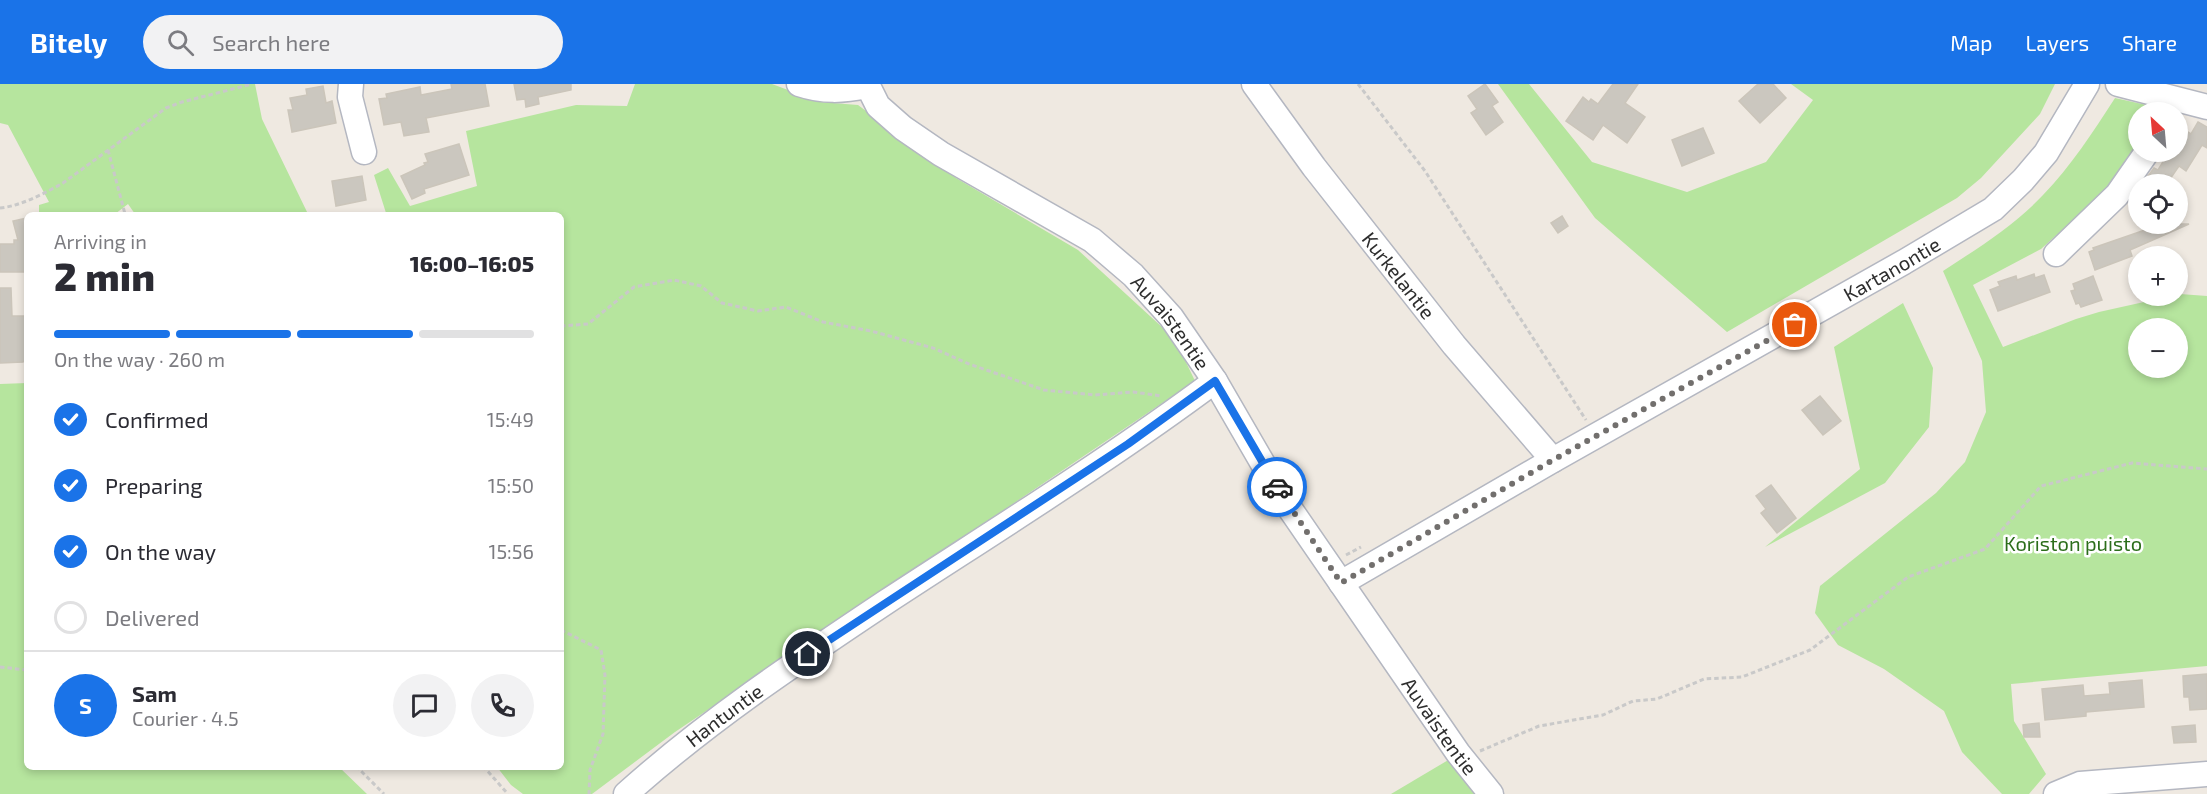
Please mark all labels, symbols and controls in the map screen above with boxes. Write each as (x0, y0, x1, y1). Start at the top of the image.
search box (143, 15, 563, 69)
text: Bitely (30, 25, 107, 59)
icon: search (164, 26, 197, 59)
text: Search here (212, 29, 330, 55)
text: Map (1950, 30, 1992, 55)
text: Layers (2025, 30, 2089, 55)
text: Share (2122, 30, 2177, 55)
north arrow (2128, 102, 2188, 162)
map controls (2128, 102, 2188, 378)
button: locate (2128, 174, 2188, 234)
street label: Kurkelantie (1358, 227, 1441, 323)
text: Arriving in (54, 229, 147, 253)
street label: Kartanontie (1839, 231, 1944, 306)
button: + (2128, 246, 2188, 306)
text: 16:00–16:05 (410, 250, 534, 276)
text: 2 min (54, 252, 155, 299)
street label: Auvaistentie (1126, 270, 1215, 374)
pin (1769, 299, 1820, 350)
icon: bag (1778, 308, 1811, 341)
button: − (2128, 318, 2188, 378)
text: On the way · 260 m (54, 347, 225, 371)
icon: check (54, 403, 87, 436)
text: Confirmed (105, 406, 209, 432)
text: 15:49 (487, 407, 534, 431)
courier (1247, 457, 1307, 517)
icon: check (54, 469, 87, 502)
icon: car (1261, 471, 1294, 504)
text: Preparing (105, 472, 203, 498)
text: 15:50 (488, 473, 534, 497)
park label: Koriston puisto (2004, 531, 2142, 555)
icon: check (54, 535, 87, 568)
text: On the way (105, 538, 216, 564)
text: 15:56 (488, 539, 534, 563)
text: Delivered (105, 604, 200, 630)
pin (782, 628, 833, 679)
icon: home (791, 637, 824, 670)
street label: Auvaistentie (1397, 672, 1483, 780)
button: chat (393, 674, 456, 737)
button: phone (471, 674, 534, 737)
street label: Hantuntie (681, 678, 767, 751)
text: Sam (132, 680, 177, 706)
text: S (79, 692, 92, 718)
text: Courier · 4.5 (132, 706, 239, 730)

